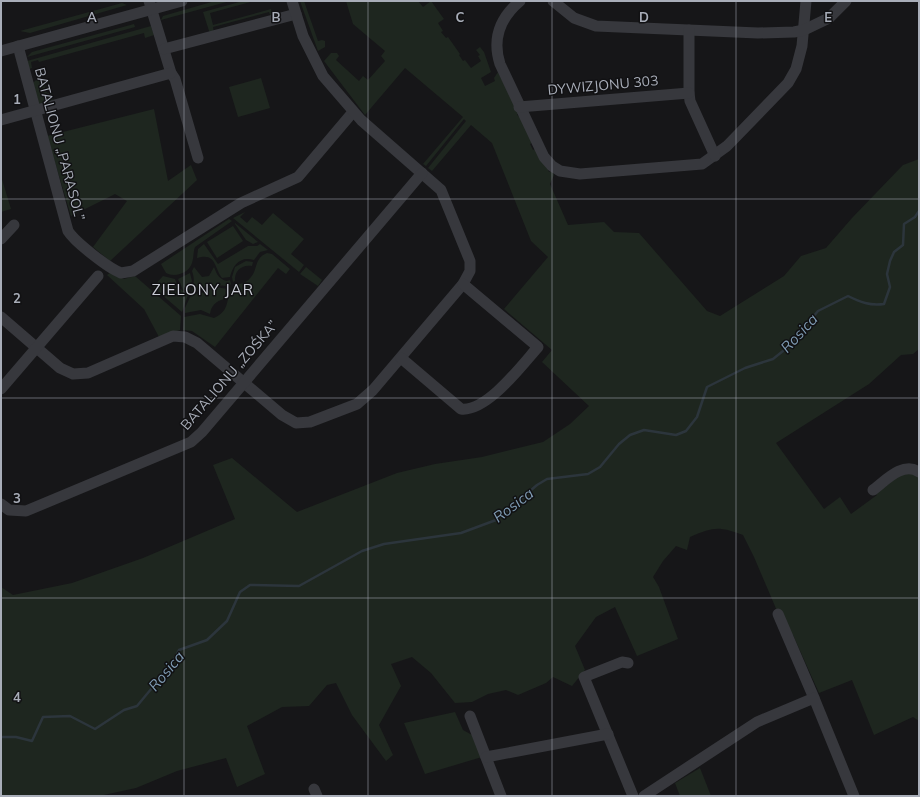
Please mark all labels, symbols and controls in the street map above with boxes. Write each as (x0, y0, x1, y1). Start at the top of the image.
text: A (87, 9, 97, 25)
text: B (272, 9, 281, 25)
text: C (456, 9, 465, 25)
text: D (639, 9, 649, 25)
text: E (824, 9, 832, 25)
street label: BATALIONU „PARASOL” (31, 65, 89, 223)
street label: DYWIZJONU 303 (547, 71, 659, 99)
text: 1 (13, 91, 21, 107)
district label: ZIELONY JAR (152, 280, 254, 299)
text: 2 (13, 290, 21, 306)
water label: Rosica (776, 310, 822, 356)
street label: BATALIONU „ZOŚKA” (176, 316, 282, 434)
water label: Rosica (489, 484, 537, 526)
text: 3 (13, 490, 21, 506)
water label: Rosica (144, 647, 188, 695)
text: 4 (13, 689, 21, 705)

